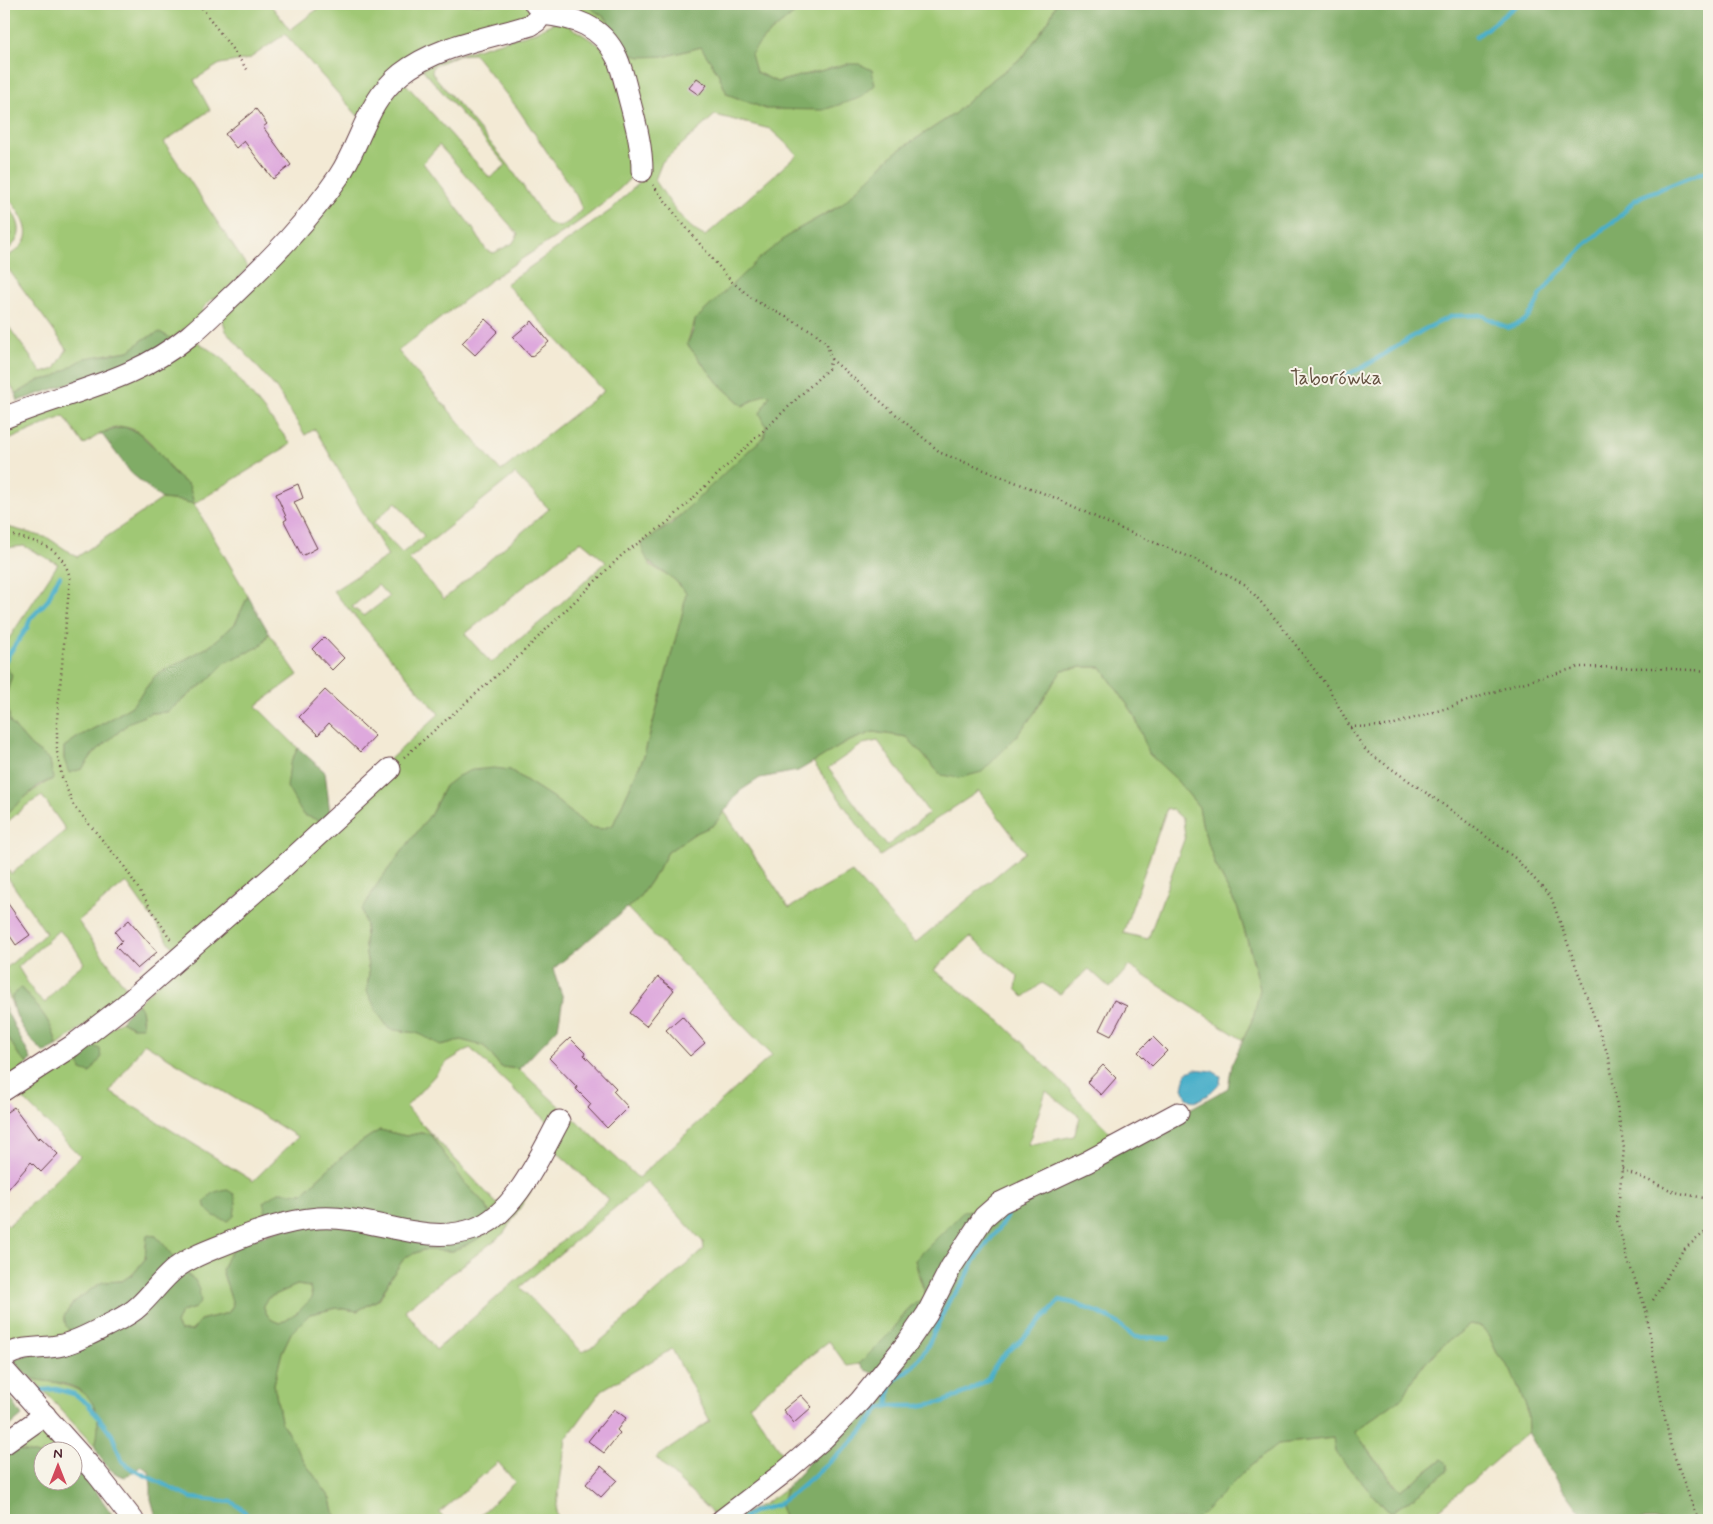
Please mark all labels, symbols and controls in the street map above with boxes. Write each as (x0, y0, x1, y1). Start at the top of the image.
park label: Taborówka (1290, 365, 1382, 392)
north arrow (32, 1442, 82, 1492)
text: N (53, 1445, 63, 1463)

